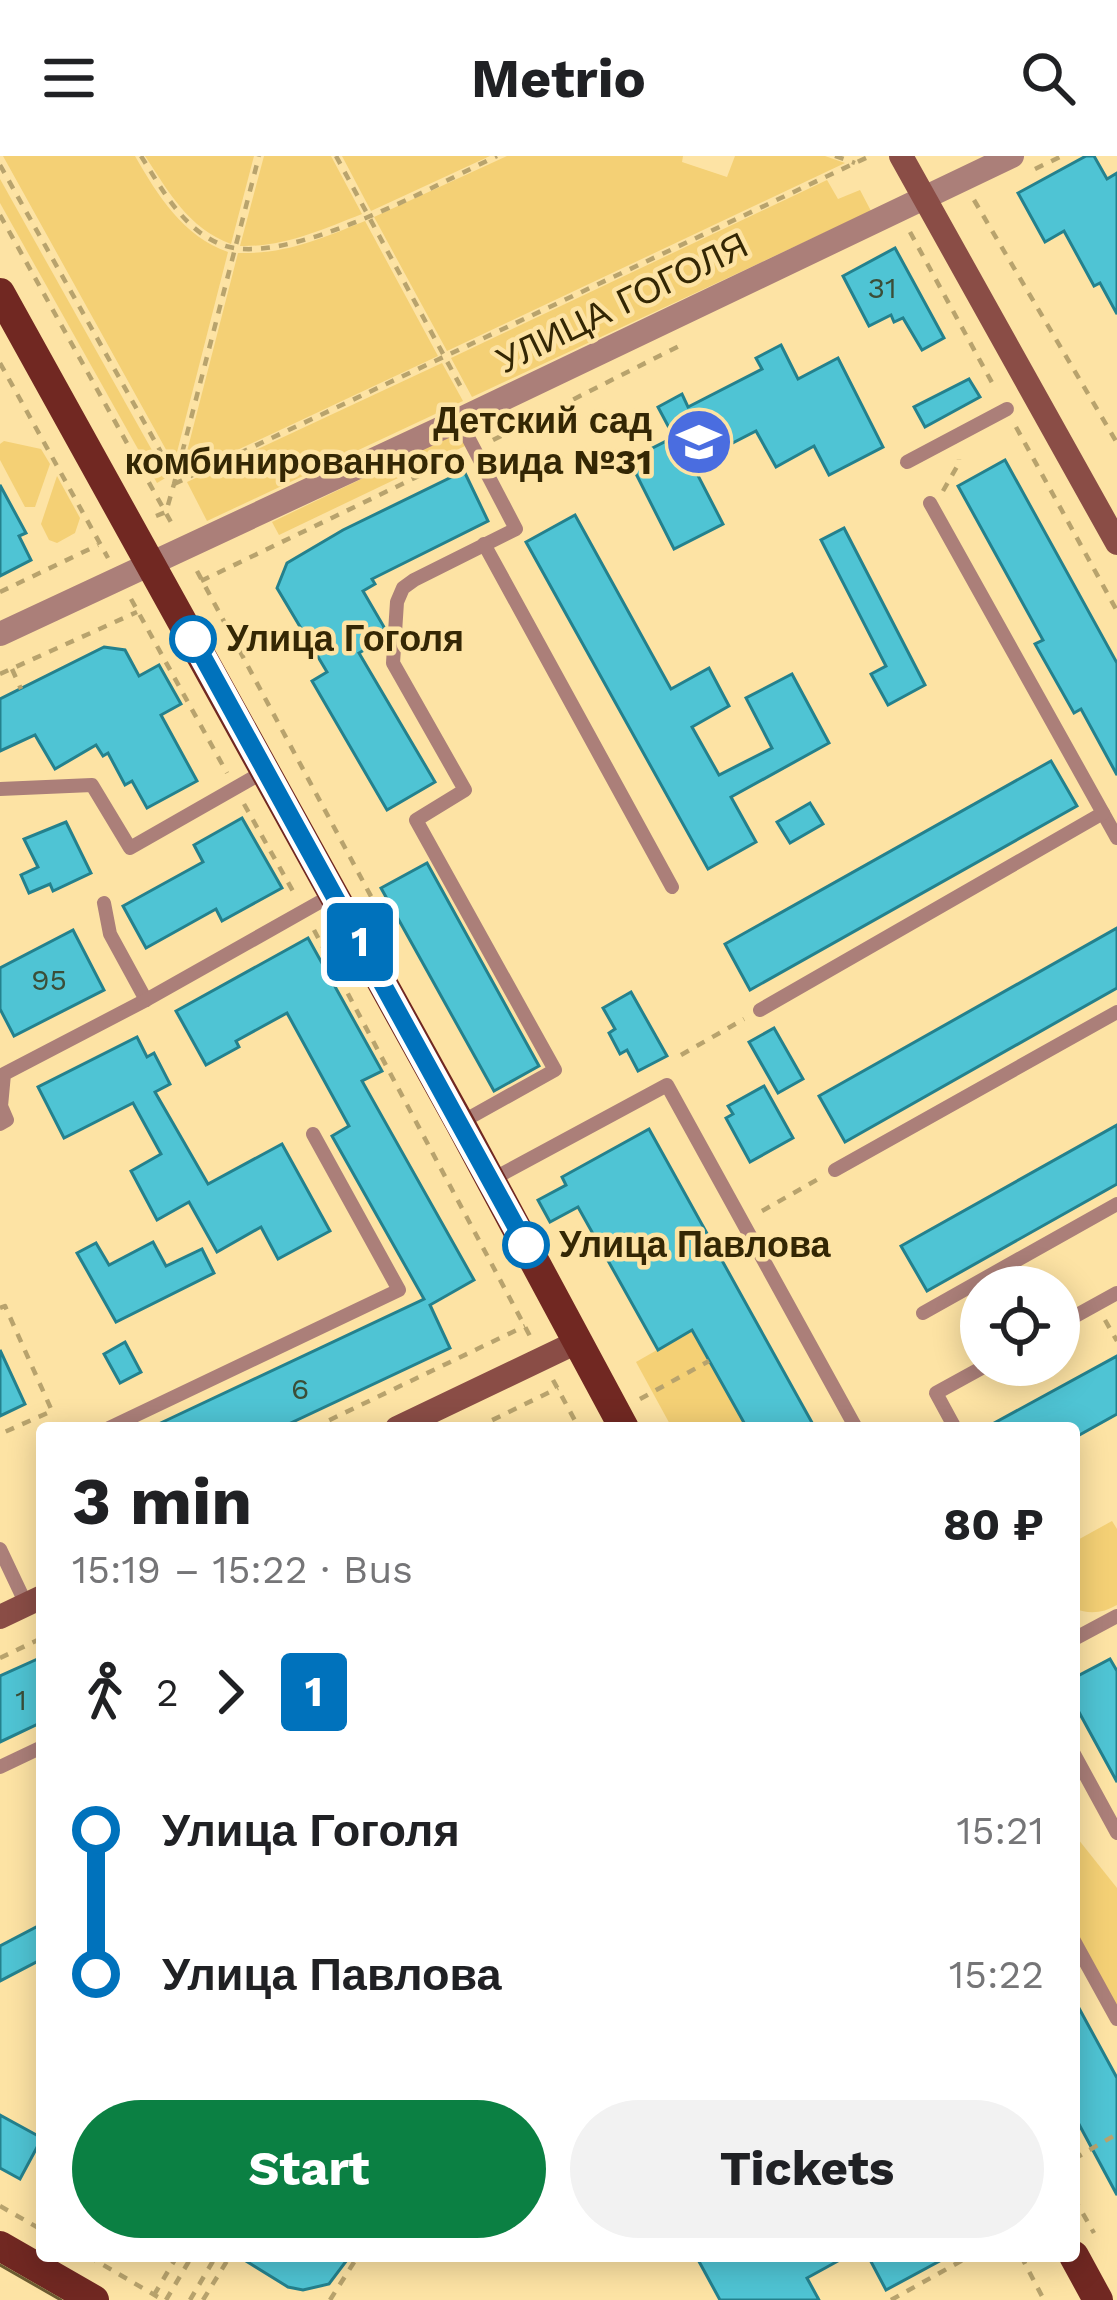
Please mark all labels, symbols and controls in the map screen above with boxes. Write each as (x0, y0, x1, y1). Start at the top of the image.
icon: menu (36, 45, 102, 111)
icon: search (1015, 45, 1081, 111)
text: Metrio (471, 47, 646, 110)
street label: УЛИЦА ГОГОЛЯ (490, 224, 754, 382)
house number: 31 (867, 270, 897, 305)
place label: Детский сад комбинированного вида №31 (124, 400, 652, 483)
school or university icon: Детский сад комбинированного вида №31 (664, 407, 734, 477)
marker: Улица Гоголя (171, 617, 215, 661)
place label: Улица Гоголя (226, 618, 464, 660)
line badge: 1 (321, 903, 399, 981)
text: 1 (351, 917, 369, 966)
house number: 95 (31, 962, 67, 997)
marker: Улица Павлова (504, 1223, 548, 1267)
place label: Улица Павлова (559, 1224, 832, 1266)
map controls (960, 1266, 1080, 1386)
button: locate (960, 1266, 1080, 1386)
house number: 6 (291, 1371, 309, 1406)
text: 3 min (72, 1463, 252, 1540)
text: 80 ₽ (943, 1498, 1044, 1551)
text: 15:19 – 15:22 · Bus (72, 1547, 413, 1592)
icon: walk (72, 1659, 138, 1725)
icon: forward (197, 1659, 263, 1725)
text: 1 (305, 1667, 323, 1716)
text: 2 (156, 1670, 179, 1715)
house number: 1 (15, 1682, 27, 1717)
text: Улица Гоголя (162, 1804, 460, 1857)
text: 15:21 (957, 1808, 1044, 1853)
text: Улица Павлова (162, 1948, 502, 2001)
text: 15:22 (949, 1952, 1044, 1997)
button: Start (72, 2100, 546, 2238)
button: Tickets (570, 2100, 1044, 2238)

